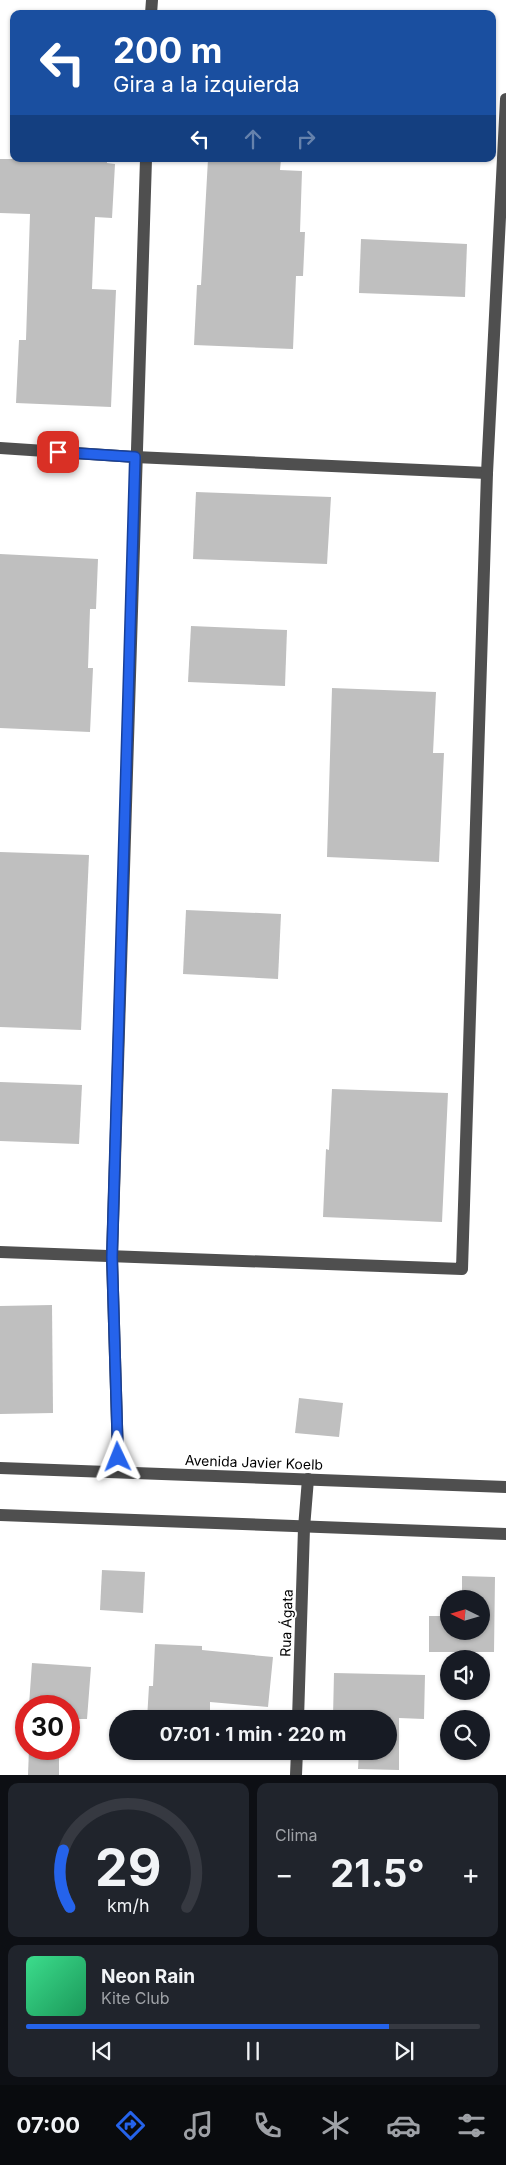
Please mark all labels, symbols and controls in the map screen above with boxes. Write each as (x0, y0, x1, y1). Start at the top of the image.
text: 200 m (113, 29, 222, 71)
icon: left (30, 30, 95, 95)
text: Gira a la izquierda (113, 71, 300, 97)
icon: left (186, 125, 214, 153)
icon: ahead (239, 125, 267, 153)
icon: right (292, 125, 320, 153)
pin (37, 431, 79, 473)
icon: arrive (44, 438, 72, 466)
position arrow (91, 1430, 143, 1482)
street label: Avenida Javier Koelb (185, 1451, 323, 1473)
street label: Rua Ágata (276, 1589, 296, 1657)
north arrow (440, 1590, 490, 1640)
map controls (440, 1590, 490, 1760)
button: sound (440, 1650, 490, 1700)
speed limit sign: 30 (15, 1695, 80, 1760)
button: search (440, 1710, 490, 1760)
text: 07:01 · 1 min · 220 m (160, 1723, 346, 1746)
text: Clima (275, 1825, 317, 1845)
text: 29 (95, 1836, 162, 1899)
text: 21.5° (330, 1850, 425, 1896)
text: − (275, 1857, 294, 1891)
text: + (461, 1857, 480, 1891)
text: km/h (107, 1895, 150, 1916)
text: Neon Rain (101, 1965, 195, 1988)
text: Kite Club (101, 1988, 170, 2008)
icon: previous (88, 2037, 116, 2065)
icon: pause (239, 2037, 267, 2065)
icon: next (390, 2037, 418, 2065)
icon: directions (113, 2108, 148, 2143)
icon: music (181, 2108, 216, 2143)
icon: phone (250, 2108, 285, 2143)
icon: climate (318, 2108, 353, 2143)
icon: car (386, 2108, 421, 2143)
icon: filters (454, 2108, 489, 2143)
text: 07:00 (17, 2112, 80, 2138)

